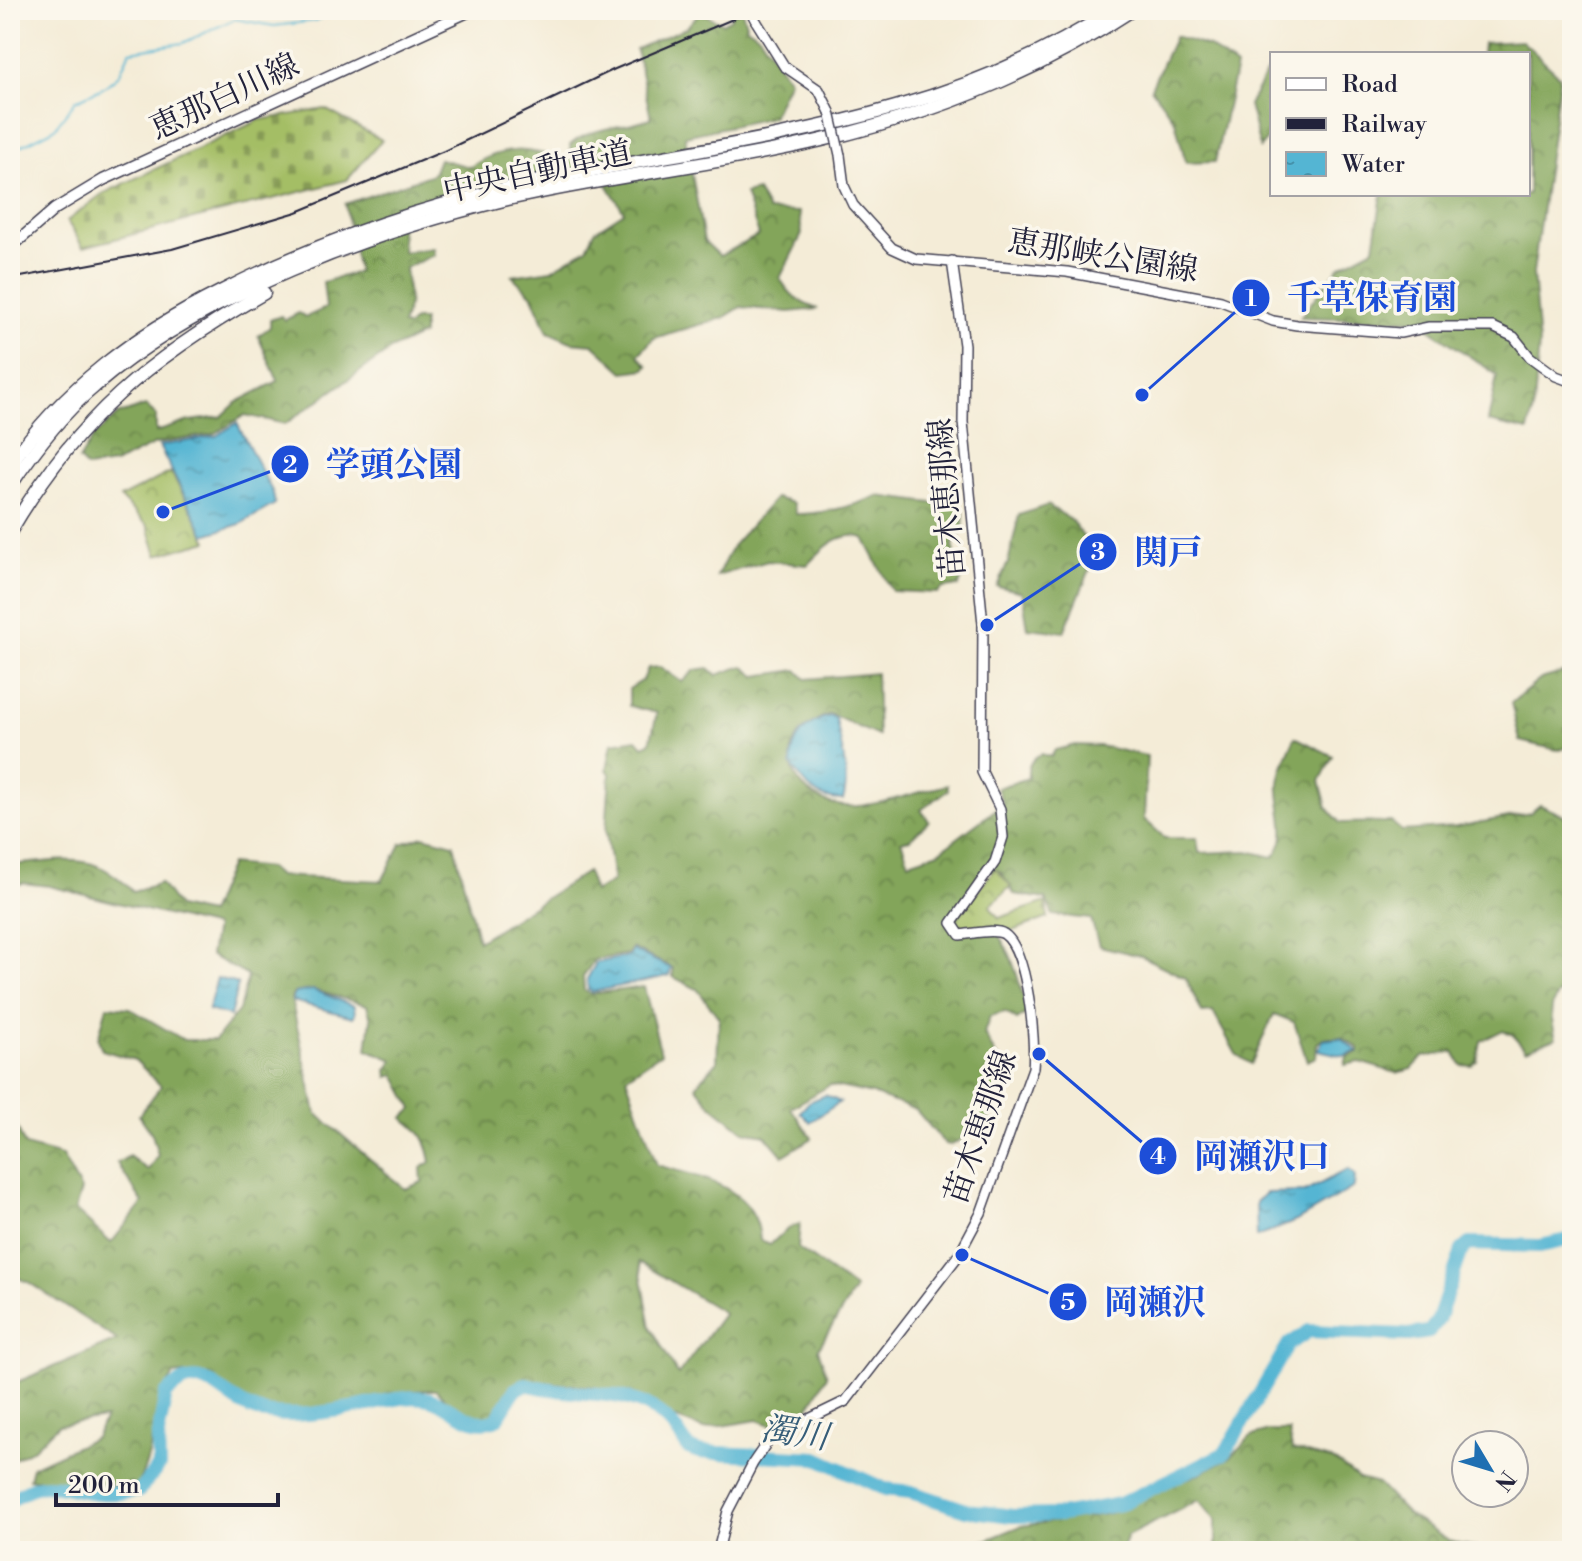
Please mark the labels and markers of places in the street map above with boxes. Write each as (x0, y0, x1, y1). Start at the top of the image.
callout: 千草保育園 (1231, 269, 1473, 327)
callout: 学頭公園 (270, 435, 478, 493)
callout: 関戸 (1078, 523, 1218, 581)
callout: 岡瀬沢口 (1138, 1127, 1346, 1185)
callout: 岡瀬沢 (1048, 1273, 1222, 1331)

